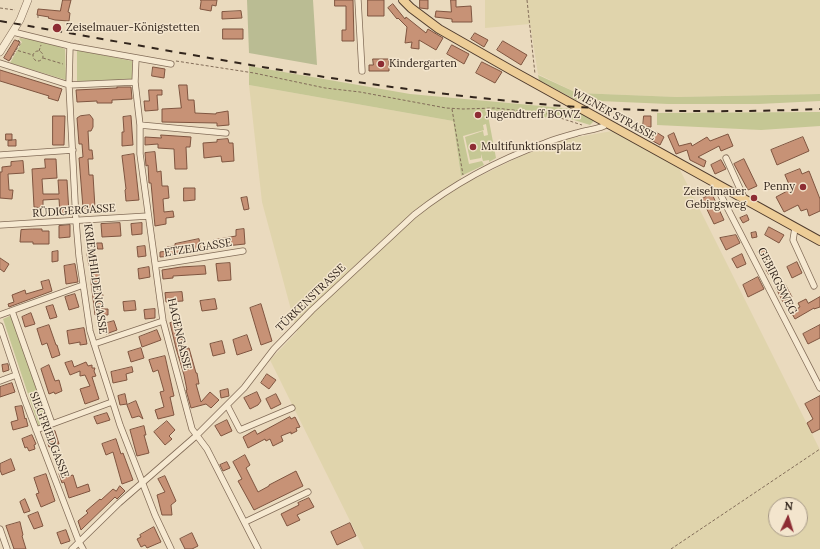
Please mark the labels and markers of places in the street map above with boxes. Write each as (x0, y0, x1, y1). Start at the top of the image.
place label: Zeiselmauer-Königstetten (66, 21, 200, 35)
marker: Zeiselmauer-Königstetten (51, 22, 63, 34)
place label: Kindergarten (389, 57, 457, 71)
marker: Kindergarten (376, 59, 386, 69)
place label: Jugendtreff BOWZ (486, 108, 580, 122)
marker: Jugendtreff BOWZ (473, 110, 483, 120)
place label: Multifunktionsplatz (481, 140, 581, 154)
marker: Multifunktionsplatz (468, 142, 478, 152)
place label: Penny (763, 180, 795, 194)
marker: Penny (798, 182, 808, 192)
place label: Zeiselmauer Gebirgsweg (683, 185, 746, 211)
marker: Zeiselmauer Gebirgsweg (749, 193, 759, 203)

